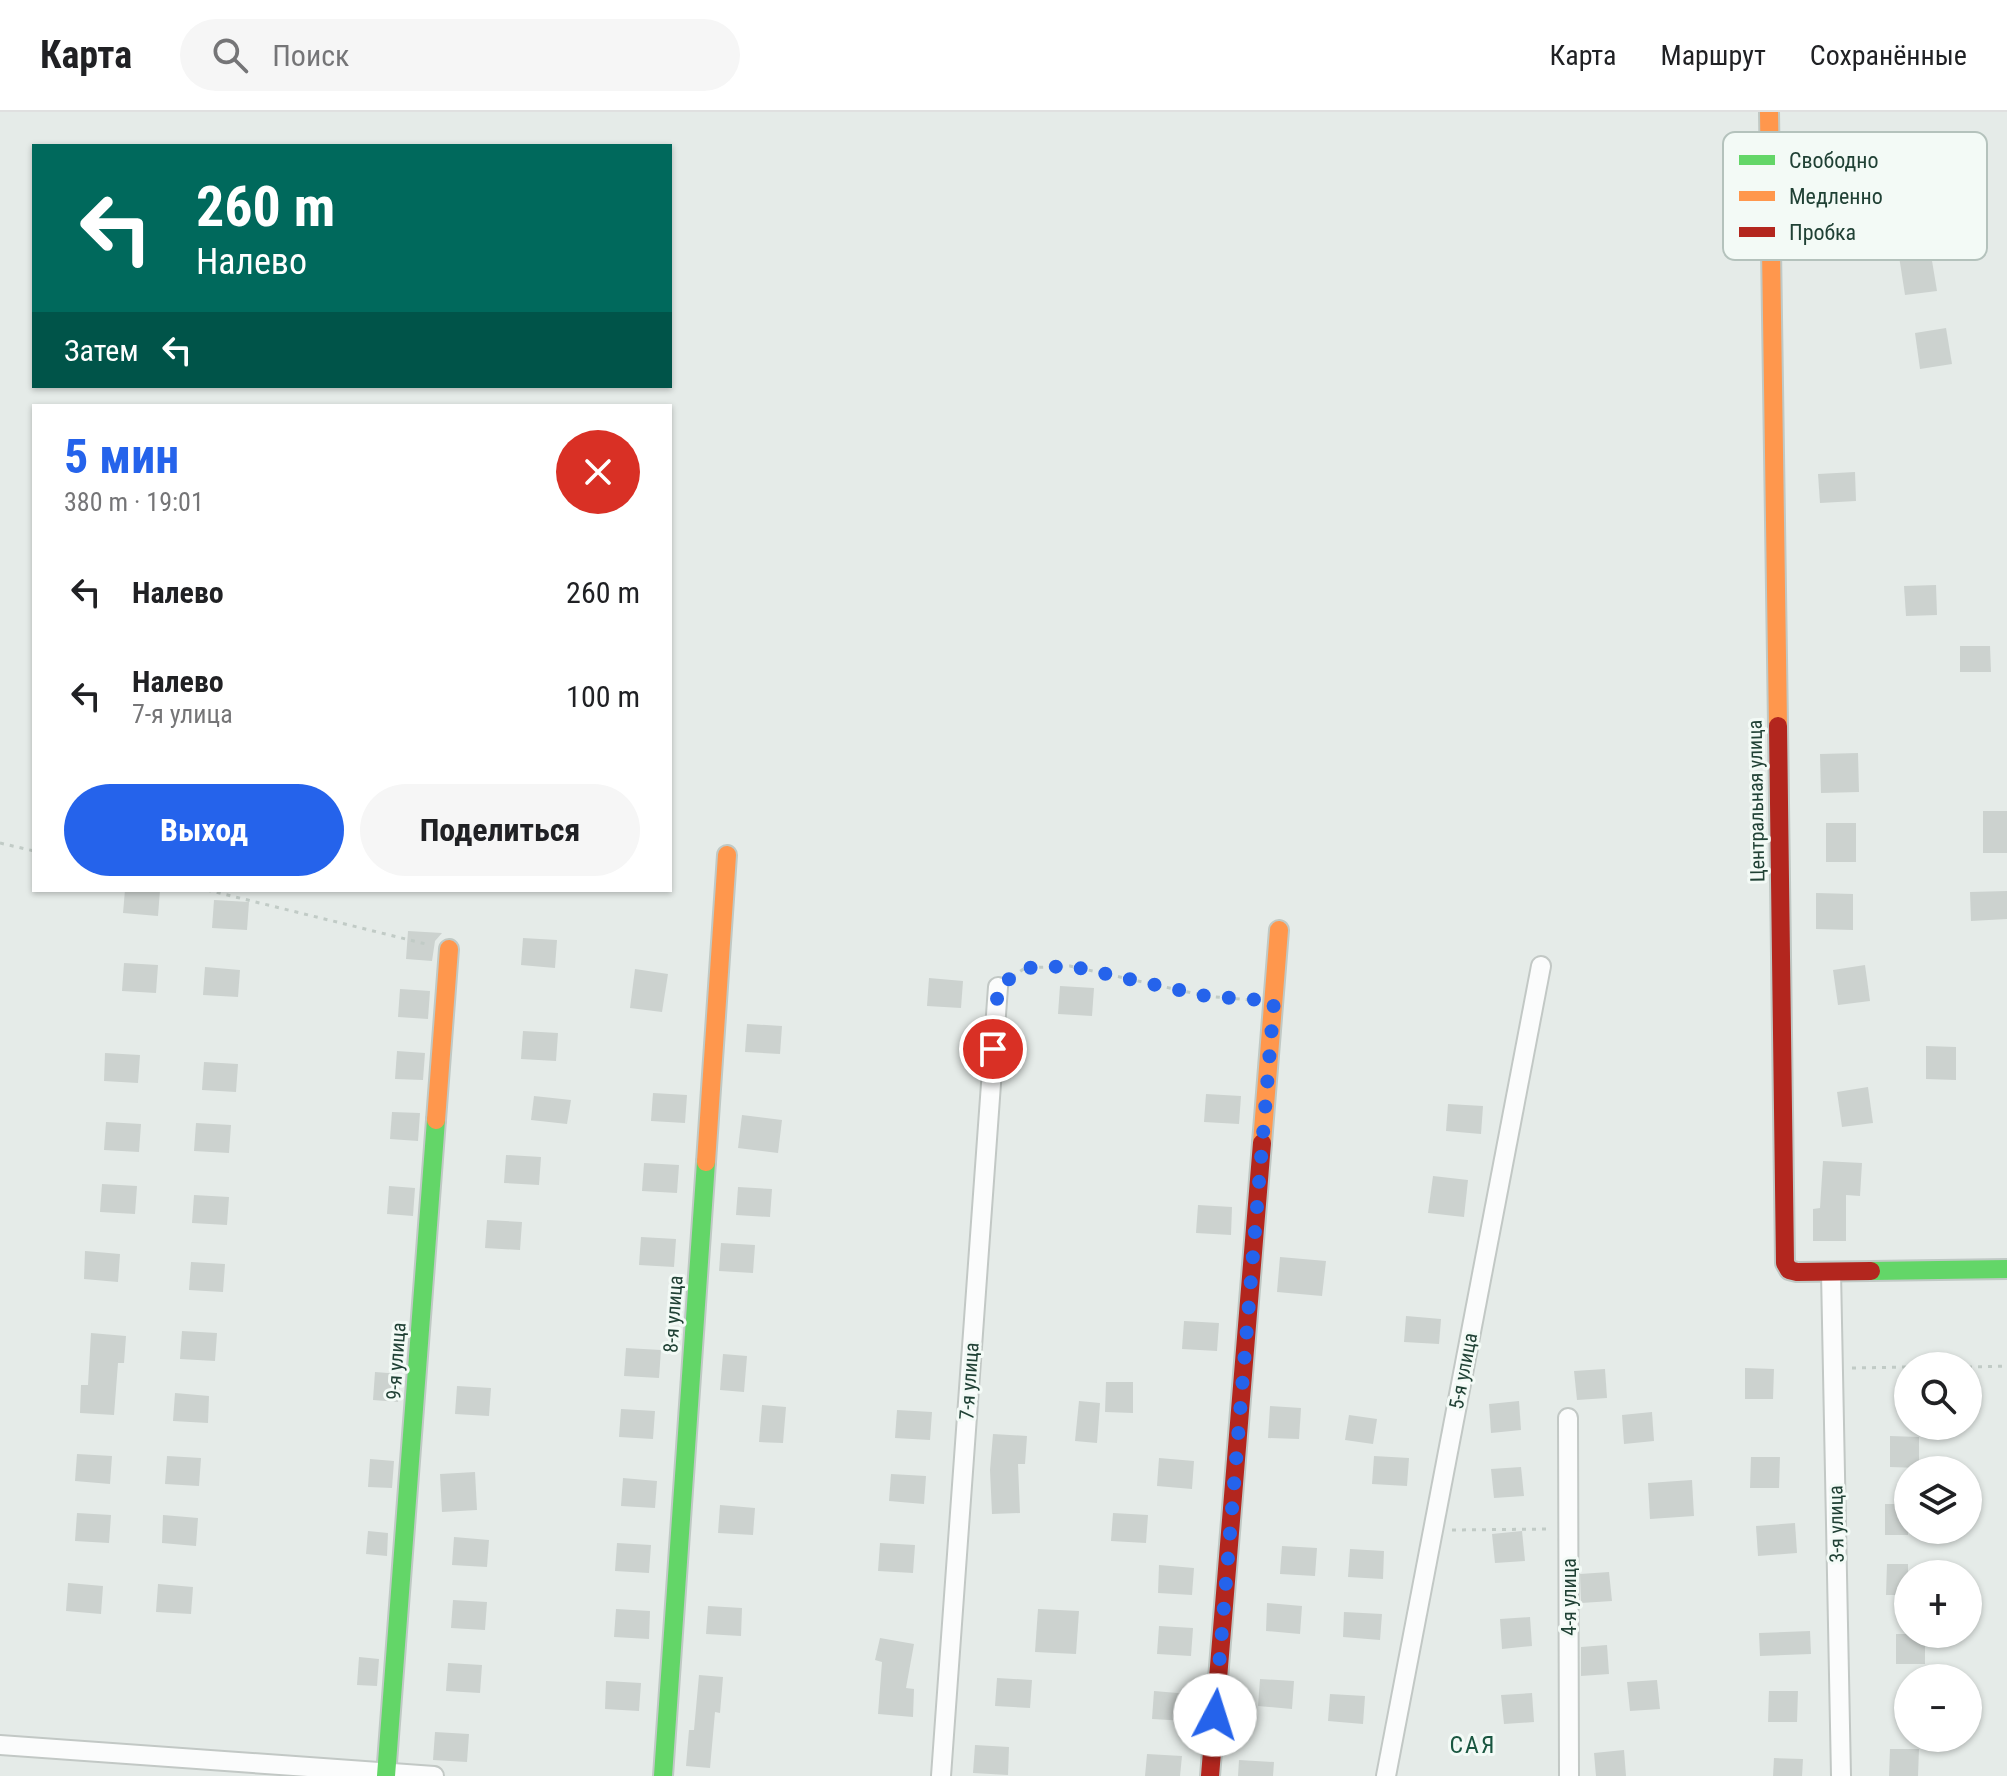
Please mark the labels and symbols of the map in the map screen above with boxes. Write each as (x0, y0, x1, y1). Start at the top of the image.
legend (1723, 132, 1987, 260)
text: Свободно (1789, 148, 1879, 173)
text: Медленно (1789, 184, 1883, 209)
text: Пробка (1789, 220, 1856, 245)
street label: Центральная улица (1743, 720, 1769, 882)
pin (959, 1015, 1027, 1083)
street label: 8-я улица (658, 1275, 688, 1353)
street label: 9-я улица (381, 1322, 411, 1400)
street label: 5-я улица (1444, 1331, 1482, 1411)
street label: 7-я улица (954, 1342, 984, 1420)
street label: 3-я улица (1823, 1485, 1849, 1563)
street label: 4-я улица (1557, 1558, 1581, 1636)
position arrow (1173, 1673, 1257, 1757)
district label: САЯ (1450, 1731, 1496, 1759)

